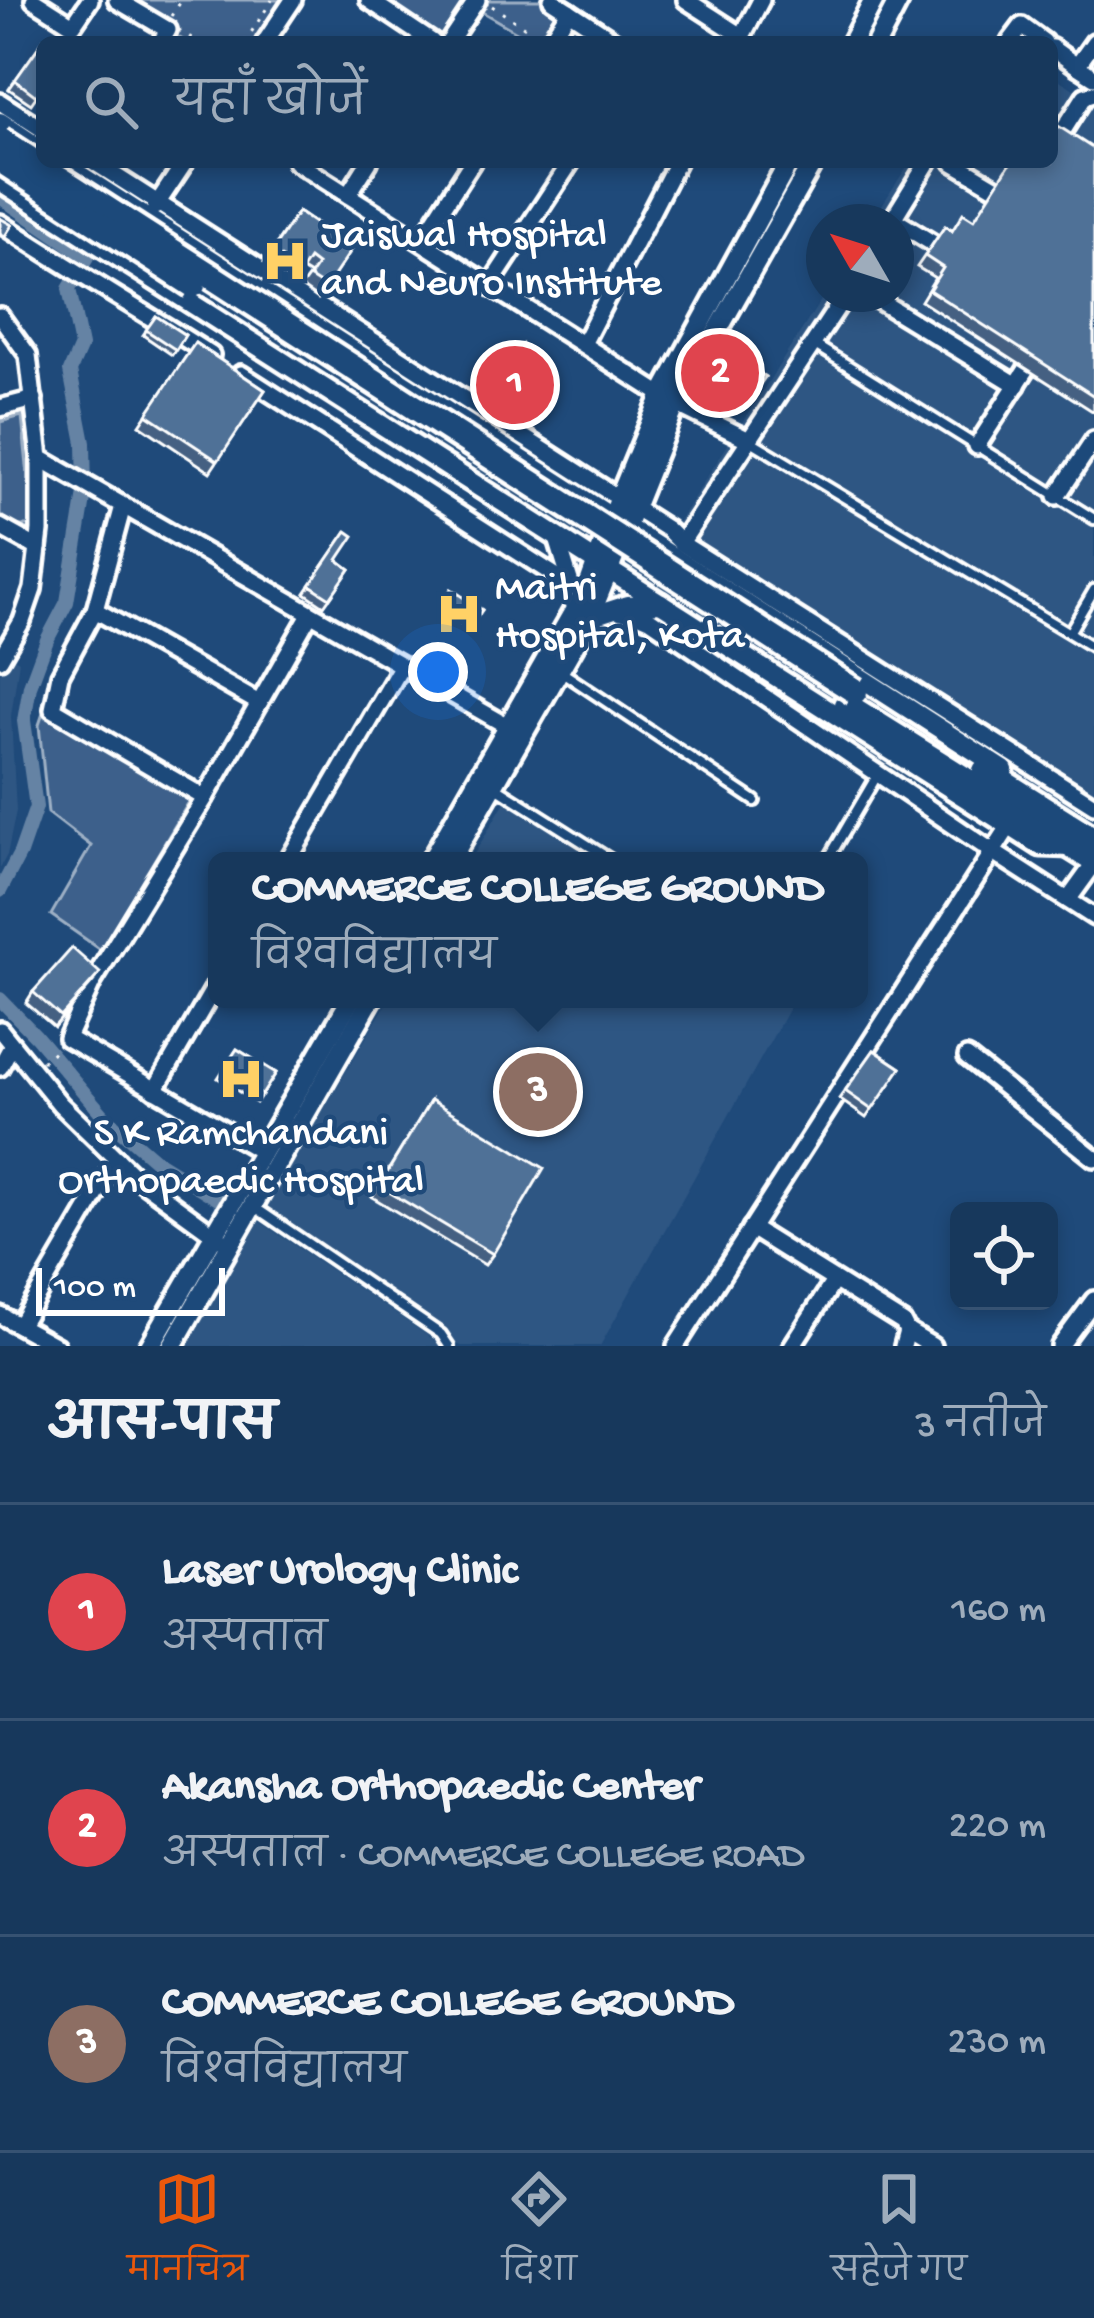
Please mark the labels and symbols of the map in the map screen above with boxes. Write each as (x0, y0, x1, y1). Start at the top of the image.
north arrow (806, 204, 914, 312)
place label: Jaiswal Hospital and Neuro Institute (321, 213, 663, 310)
hospital icon: Jaiswal Hospital and Neuro Institute (260, 236, 310, 286)
pin: 2 (681, 328, 759, 418)
pin: 1 (476, 340, 554, 430)
place label: Maitri Hospital, Kota (495, 566, 746, 663)
hospital icon: Maitri Hospital, Kota (434, 589, 484, 639)
your location (408, 642, 468, 702)
pin: 3 (499, 1047, 577, 1137)
hospital icon: S K Ramchandani Orthopaedic Hospital (216, 1054, 266, 1104)
place label: S K Ramchandani Orthopaedic Hospital (58, 1111, 424, 1208)
scale bar (36, 1262, 225, 1315)

